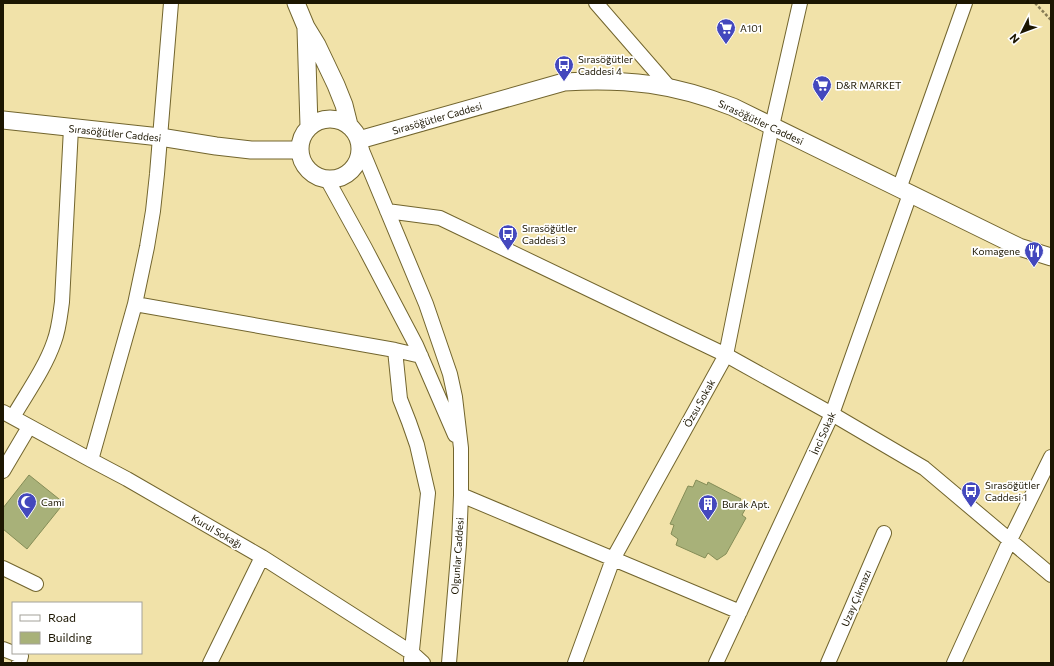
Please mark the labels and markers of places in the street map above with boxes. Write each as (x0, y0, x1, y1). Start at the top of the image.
supermarket icon: A101 (715, 17, 737, 45)
place label: A101 (740, 22, 762, 34)
place label: Sırasöğütler Caddesi 4 (578, 53, 633, 77)
bus stop icon: Sırasöğütler Caddesi 4 (553, 54, 575, 82)
supermarket icon: D&R MARKET (811, 74, 833, 102)
place label: D&R MARKET (836, 79, 902, 91)
place label: Sırasöğütler Caddesi 3 (522, 222, 577, 246)
bus stop icon: Sırasöğütler Caddesi 3 (497, 223, 519, 251)
restaurant icon: Komagene (1023, 240, 1045, 268)
place label: Komagene (972, 245, 1020, 257)
place label: Sırasöğütler Caddesi 1 (985, 479, 1040, 503)
bus stop icon: Sırasöğütler Caddesi 1 (960, 480, 982, 508)
mosque icon: Cami (16, 491, 38, 519)
building icon: Burak Apt. (697, 493, 719, 521)
place label: Cami (41, 496, 64, 508)
place label: Burak Apt. (722, 498, 770, 510)

